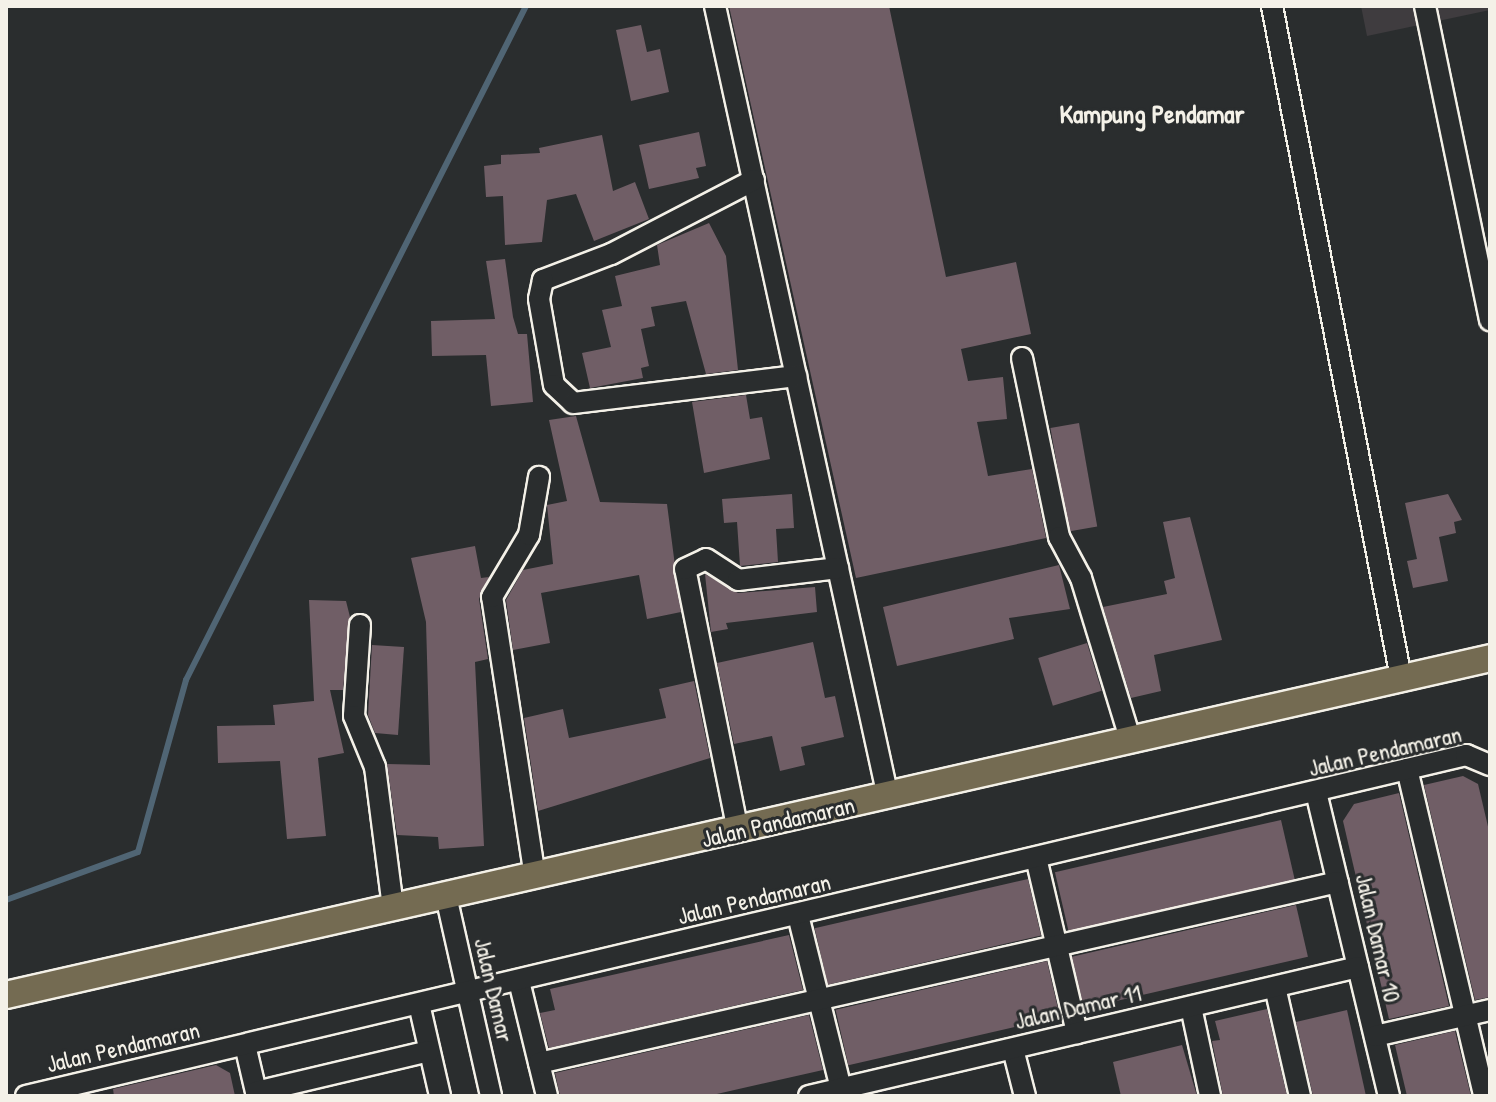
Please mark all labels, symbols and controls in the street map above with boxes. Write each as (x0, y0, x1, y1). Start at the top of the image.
district label: Kampung Pendamar (1059, 98, 1245, 130)
street label: Jalan Pendamaran (1306, 719, 1464, 783)
street label: Jalan Pandamaran (699, 790, 857, 854)
street label: Jalan Pendamaran (675, 867, 833, 931)
street label: Jalan Damar 10 (1349, 871, 1407, 1005)
street label: Jalan Damar (468, 935, 520, 1045)
street label: Jalan Damar 11 (1012, 978, 1144, 1036)
street label: Jalan Pendamaran (44, 1015, 202, 1079)

